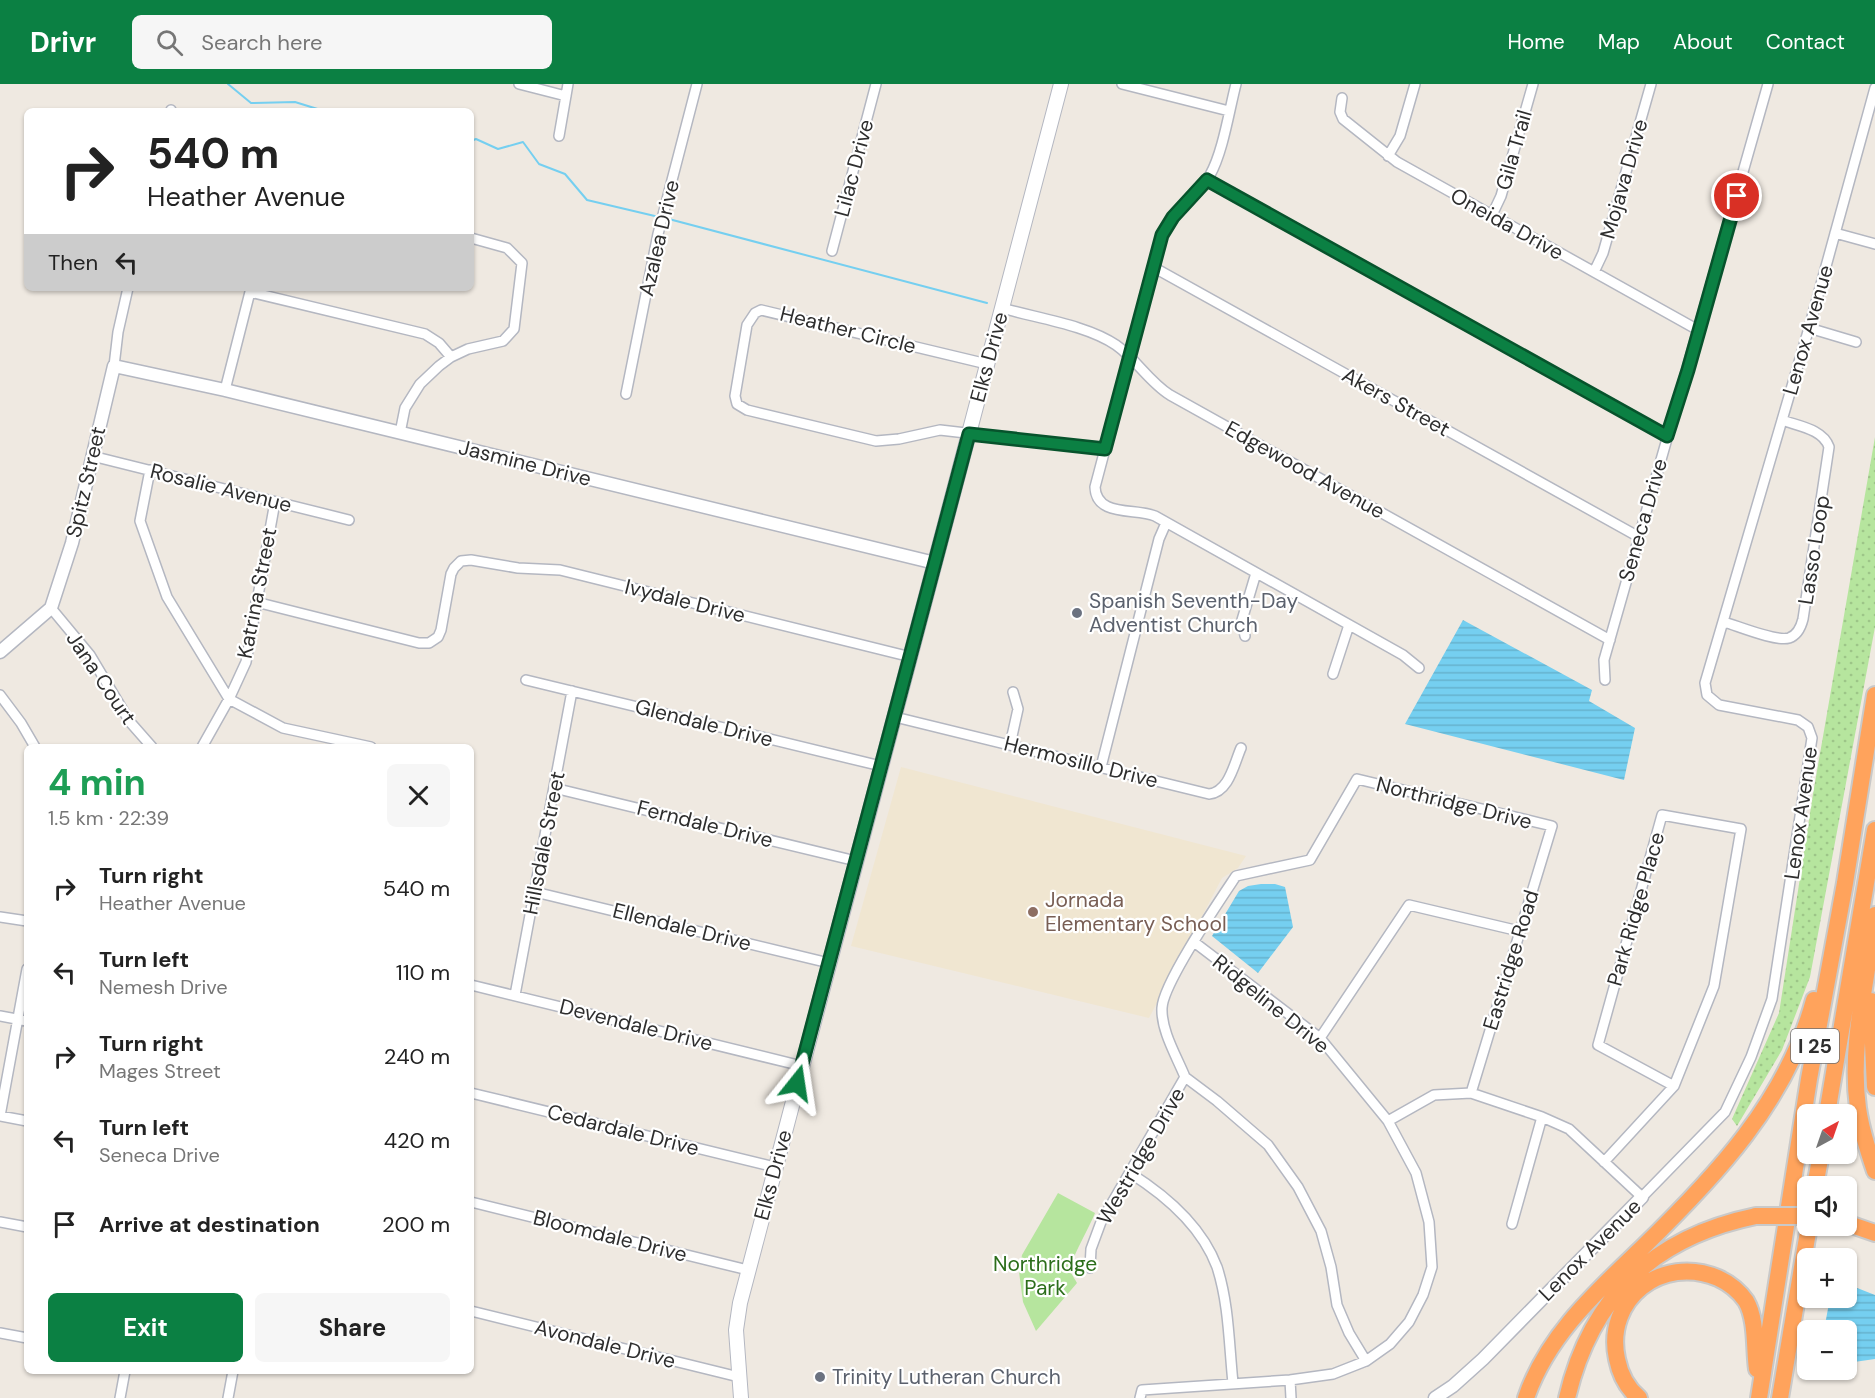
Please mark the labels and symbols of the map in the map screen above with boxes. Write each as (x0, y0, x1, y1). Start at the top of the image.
street label: Gila Trail (1489, 107, 1539, 193)
street label: Lilac Drive (828, 116, 880, 220)
street label: Mojava Drive (1594, 116, 1654, 242)
pin (1711, 170, 1762, 221)
street label: Azalea Drive (632, 177, 686, 299)
street label: Oneida Drive (1445, 181, 1569, 267)
street label: Lenox Avenue (1776, 262, 1840, 398)
street label: Heather Circle (777, 300, 919, 360)
street label: Elks Drive (964, 309, 1014, 405)
street label: Akers Street (1337, 361, 1455, 443)
street label: Edgewood Avenue (1220, 414, 1390, 526)
street label: Spitz Street (60, 424, 112, 540)
street label: Jasmine Drive (456, 433, 594, 493)
street label: Seneca Drive (1612, 455, 1674, 585)
street label: Rosalie Avenue (147, 457, 295, 519)
street label: Lasso Loop (1792, 493, 1836, 607)
street label: Katrina Street (231, 525, 283, 661)
street label: Ivydale Drive (622, 573, 748, 630)
place label: Spanish Seventh-Day Adventist Church (1089, 587, 1298, 639)
marker: Spanish Seventh-Day Adventist Church (1070, 606, 1084, 620)
street label: Jana Court (60, 626, 142, 730)
street label: Glendale Drive (632, 692, 776, 754)
street label: Hermosillo Drive (1001, 729, 1161, 795)
street label: Lenox Avenue (1778, 745, 1824, 881)
street label: Hillsdale Street (516, 769, 572, 917)
street label: Northridge Drive (1373, 770, 1535, 836)
street label: Ferndale Drive (634, 794, 776, 854)
street label: Park Ridge Place (1601, 829, 1671, 989)
place label: Jornada Elementary School (1045, 886, 1227, 938)
street label: Eastridge Road (1476, 886, 1546, 1034)
street label: Ellendale Drive (610, 896, 754, 958)
marker: Jornada Elementary School (1026, 905, 1040, 919)
street label: Ridgeline Drive (1207, 948, 1335, 1060)
street label: Devendale Drive (556, 992, 716, 1058)
road number: I 25 (1791, 1029, 1839, 1063)
position arrow (765, 1051, 829, 1115)
street label: Westridge Drive (1090, 1082, 1192, 1230)
street label: Cedardale Drive (544, 1098, 702, 1162)
north arrow (1797, 1104, 1857, 1164)
street label: Elks Drive (748, 1127, 798, 1223)
street label: Lenox Avenue (1533, 1193, 1647, 1307)
street label: Bloomdale Drive (530, 1203, 690, 1269)
park label: Northridge Park (993, 1250, 1097, 1302)
street label: Avondale Drive (532, 1313, 679, 1375)
place label: Trinity Lutheran Church (832, 1363, 1061, 1391)
marker: Trinity Lutheran Church (813, 1370, 827, 1384)

